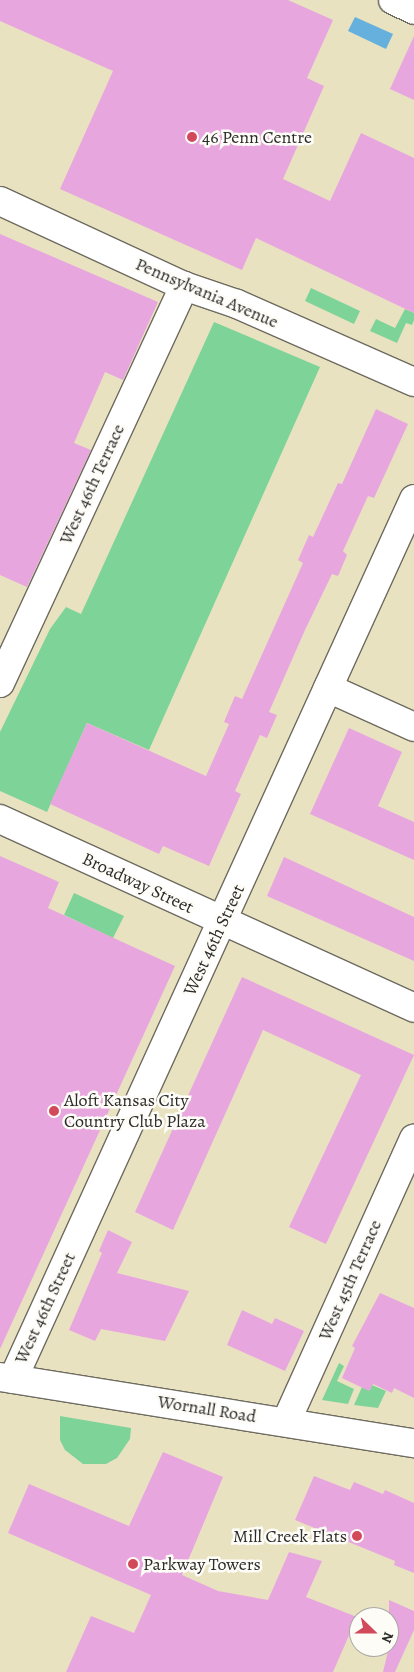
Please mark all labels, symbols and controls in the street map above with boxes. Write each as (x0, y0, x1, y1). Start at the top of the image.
place label: 46 Penn Centre (202, 126, 312, 148)
marker: 46 Penn Centre (186, 131, 198, 143)
street label: Pennsylvania Avenue (132, 253, 282, 333)
street label: West 46th Terrace (55, 421, 129, 547)
street label: Broadway Street (79, 848, 197, 918)
street label: West 46th Street (179, 881, 249, 999)
place label: Aloft Kansas City Country Club Plaza (64, 1090, 206, 1132)
marker: Aloft Kansas City Country Club Plaza (48, 1105, 60, 1117)
street label: West 45th Terrace (314, 1216, 386, 1344)
street label: West 46th Street (10, 1249, 80, 1367)
street label: Wornall Road (156, 1391, 258, 1427)
place label: Mill Creek Flats (233, 1525, 347, 1547)
marker: Mill Creek Flats (351, 1530, 363, 1542)
place label: Parkway Towers (143, 1553, 261, 1575)
marker: Parkway Towers (127, 1558, 139, 1570)
north arrow (349, 1607, 399, 1657)
text: N (377, 1629, 398, 1646)

